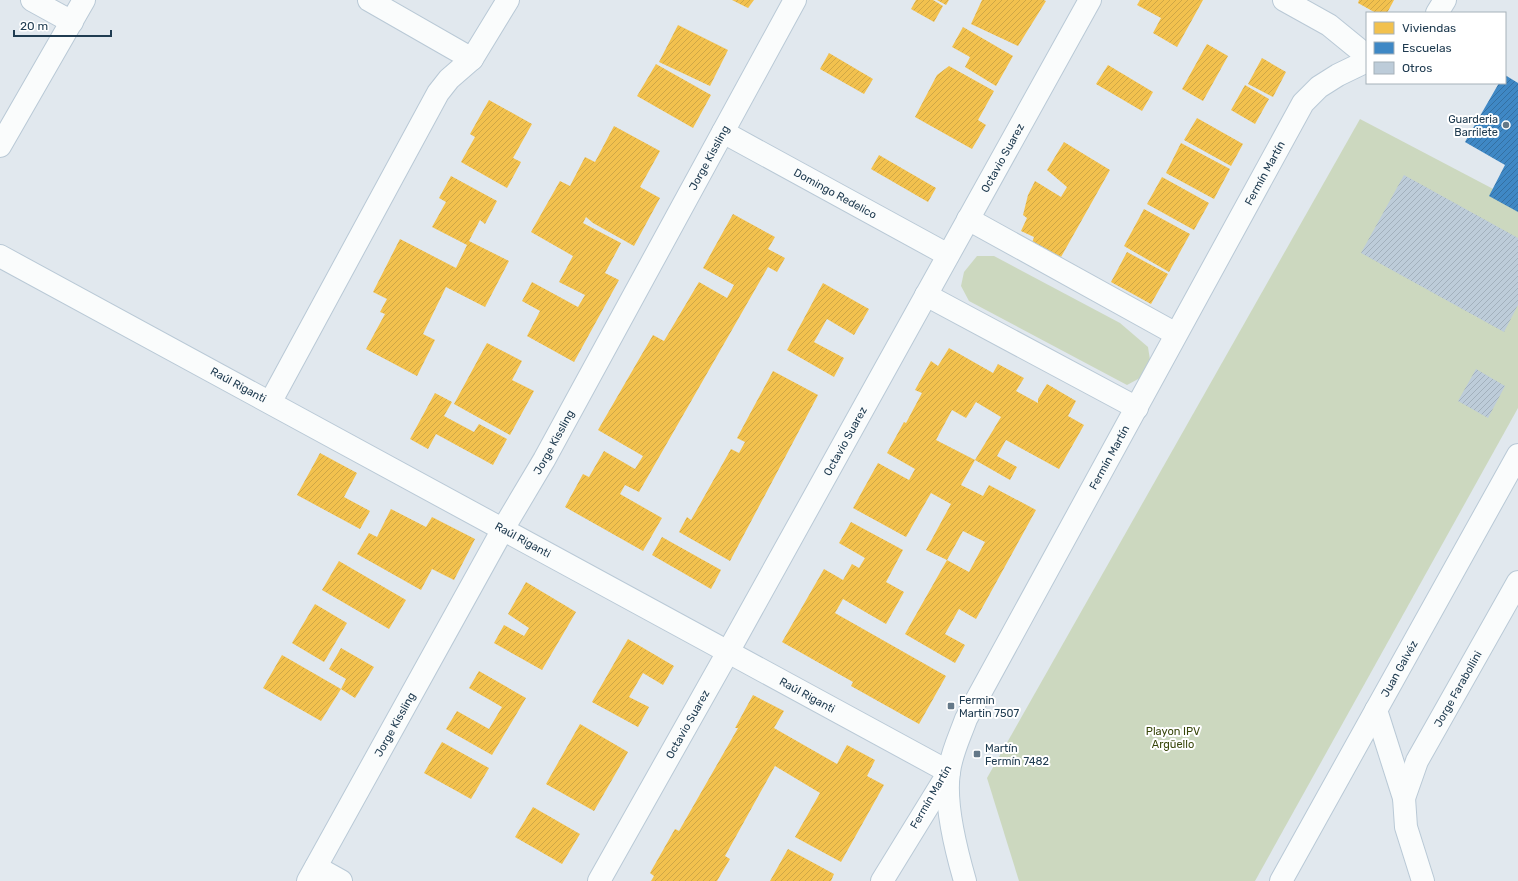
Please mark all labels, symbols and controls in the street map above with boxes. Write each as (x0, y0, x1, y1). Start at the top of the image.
scale bar (14, 12, 111, 38)
legend (1366, 12, 1506, 84)
text: 20 m (20, 19, 48, 33)
text: Viviendas (1402, 21, 1456, 35)
text: Escuelas (1402, 41, 1452, 55)
text: Otros (1402, 61, 1432, 75)
place label: Guarderia Barrilete (1448, 113, 1498, 139)
marker: Guarderia Barrilete (1501, 120, 1511, 130)
street label: Octavio Suarez (978, 121, 1027, 195)
street label: Jorge Kissling (686, 123, 732, 192)
street label: Fermín Martín (1242, 139, 1287, 207)
street label: Domingo Redelico (792, 166, 879, 221)
street label: Raúl Riganti (208, 364, 269, 405)
street label: Octavio Suarez (821, 404, 870, 478)
street label: Jorge Kissling (530, 407, 577, 477)
street label: Fermín Martín (1086, 423, 1132, 492)
street label: Raúl Riganti (493, 519, 553, 560)
street label: Juan Galvéz (1378, 638, 1420, 699)
street label: Jorge Farabollini (1431, 648, 1484, 729)
street label: Raúl Riganti (777, 675, 837, 715)
street label: Octavio Suarez (663, 687, 712, 761)
street label: Jorge Kissling (372, 690, 418, 759)
place label: Fermin Martin 7507 (959, 694, 1019, 720)
marker: Fermin Martin 7507 (946, 701, 956, 711)
park label: Playon IPV Argüello (1146, 725, 1200, 751)
place label: Martín Fermín 7482 (985, 742, 1049, 768)
marker: Martín Fermín 7482 (972, 749, 982, 759)
street label: Fermín Martín (908, 763, 954, 831)

